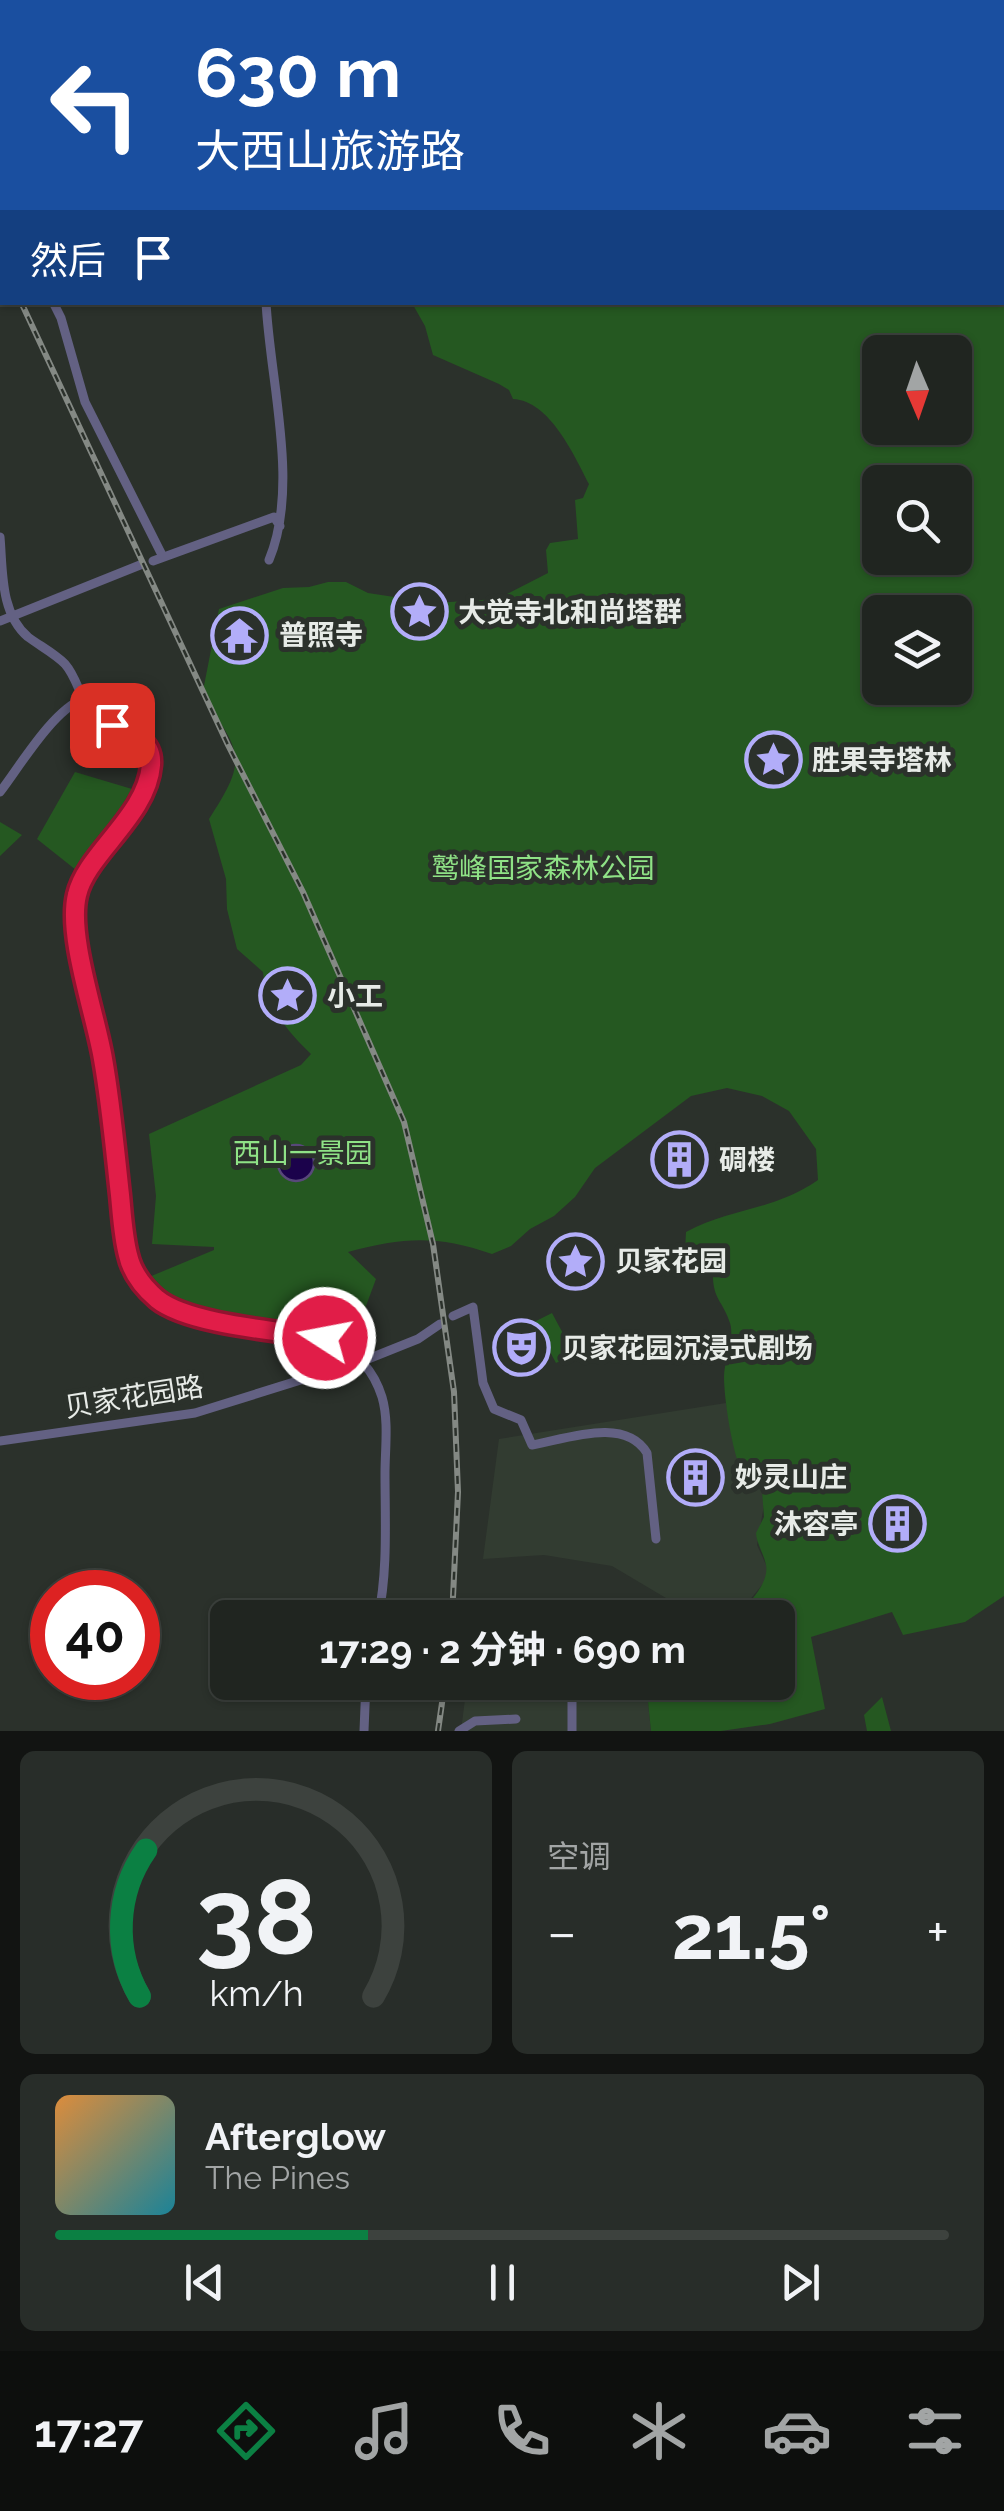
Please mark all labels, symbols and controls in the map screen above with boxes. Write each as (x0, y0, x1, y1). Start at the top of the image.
text: 630 m (195, 31, 401, 113)
icon: left (30, 40, 160, 170)
text: 大西山旅游路 (195, 125, 465, 178)
icon: arrive (126, 230, 181, 285)
text: 然后 (30, 238, 106, 283)
north arrow (862, 335, 972, 445)
map controls (862, 335, 972, 705)
button: search (862, 465, 972, 575)
place icon: 大觉寺北和尚塔群 (389, 582, 449, 642)
button: layers (862, 595, 972, 705)
place label: 大觉寺北和尚塔群 (458, 596, 682, 629)
temple icon: 普照寺 (210, 605, 270, 665)
place label: 普照寺 (279, 619, 363, 652)
pin (70, 683, 155, 768)
icon: arrive (85, 698, 140, 753)
place icon: 胜果寺塔林 (743, 730, 803, 790)
place label: 胜果寺塔林 (812, 744, 952, 777)
park label: 鹫峰国家森林公园 (431, 852, 655, 885)
place icon: 小工 (258, 966, 318, 1026)
place label: 小工 (327, 980, 383, 1013)
building icon: 碉楼 (650, 1130, 710, 1190)
park label: 西山一景园 (233, 1137, 373, 1170)
place label: 碉楼 (719, 1144, 775, 1177)
place icon: 贝家花园 (546, 1231, 606, 1291)
place label: 贝家花园 (615, 1245, 727, 1278)
position arrow (273, 1286, 377, 1390)
theatre icon: 贝家花园沉浸式剧场 (492, 1318, 552, 1378)
place label: 贝家花园沉浸式剧场 (561, 1332, 813, 1365)
street label: 贝家花园路 (62, 1370, 206, 1424)
building icon: 妙灵山庄 (666, 1447, 726, 1507)
place label: 妙灵山庄 (735, 1461, 847, 1494)
building icon: 沐容亭 (867, 1494, 927, 1554)
place label: 沐容亭 (774, 1508, 858, 1541)
speed limit sign: 40 (30, 1570, 160, 1700)
text: 17:29 · 2 分钟 · 690 m (319, 1627, 686, 1672)
text: 空调 (547, 1838, 611, 1875)
text: 38 (196, 1856, 316, 1978)
text: 21.5° (672, 1888, 831, 1977)
text: − (547, 1900, 577, 1965)
text: + (926, 1900, 949, 1965)
text: km/h (209, 1972, 303, 2014)
text: Afterglow (205, 2114, 386, 2159)
text: The Pines (205, 2159, 350, 2196)
icon: previous (177, 2255, 232, 2310)
icon: pause (475, 2255, 530, 2310)
icon: next (773, 2255, 828, 2310)
icon: directions (211, 2396, 281, 2466)
icon: music (349, 2396, 419, 2466)
icon: phone (487, 2396, 557, 2466)
icon: climate (624, 2396, 694, 2466)
icon: car (762, 2396, 832, 2466)
icon: filters (900, 2396, 970, 2466)
text: 17:27 (34, 2405, 143, 2458)

